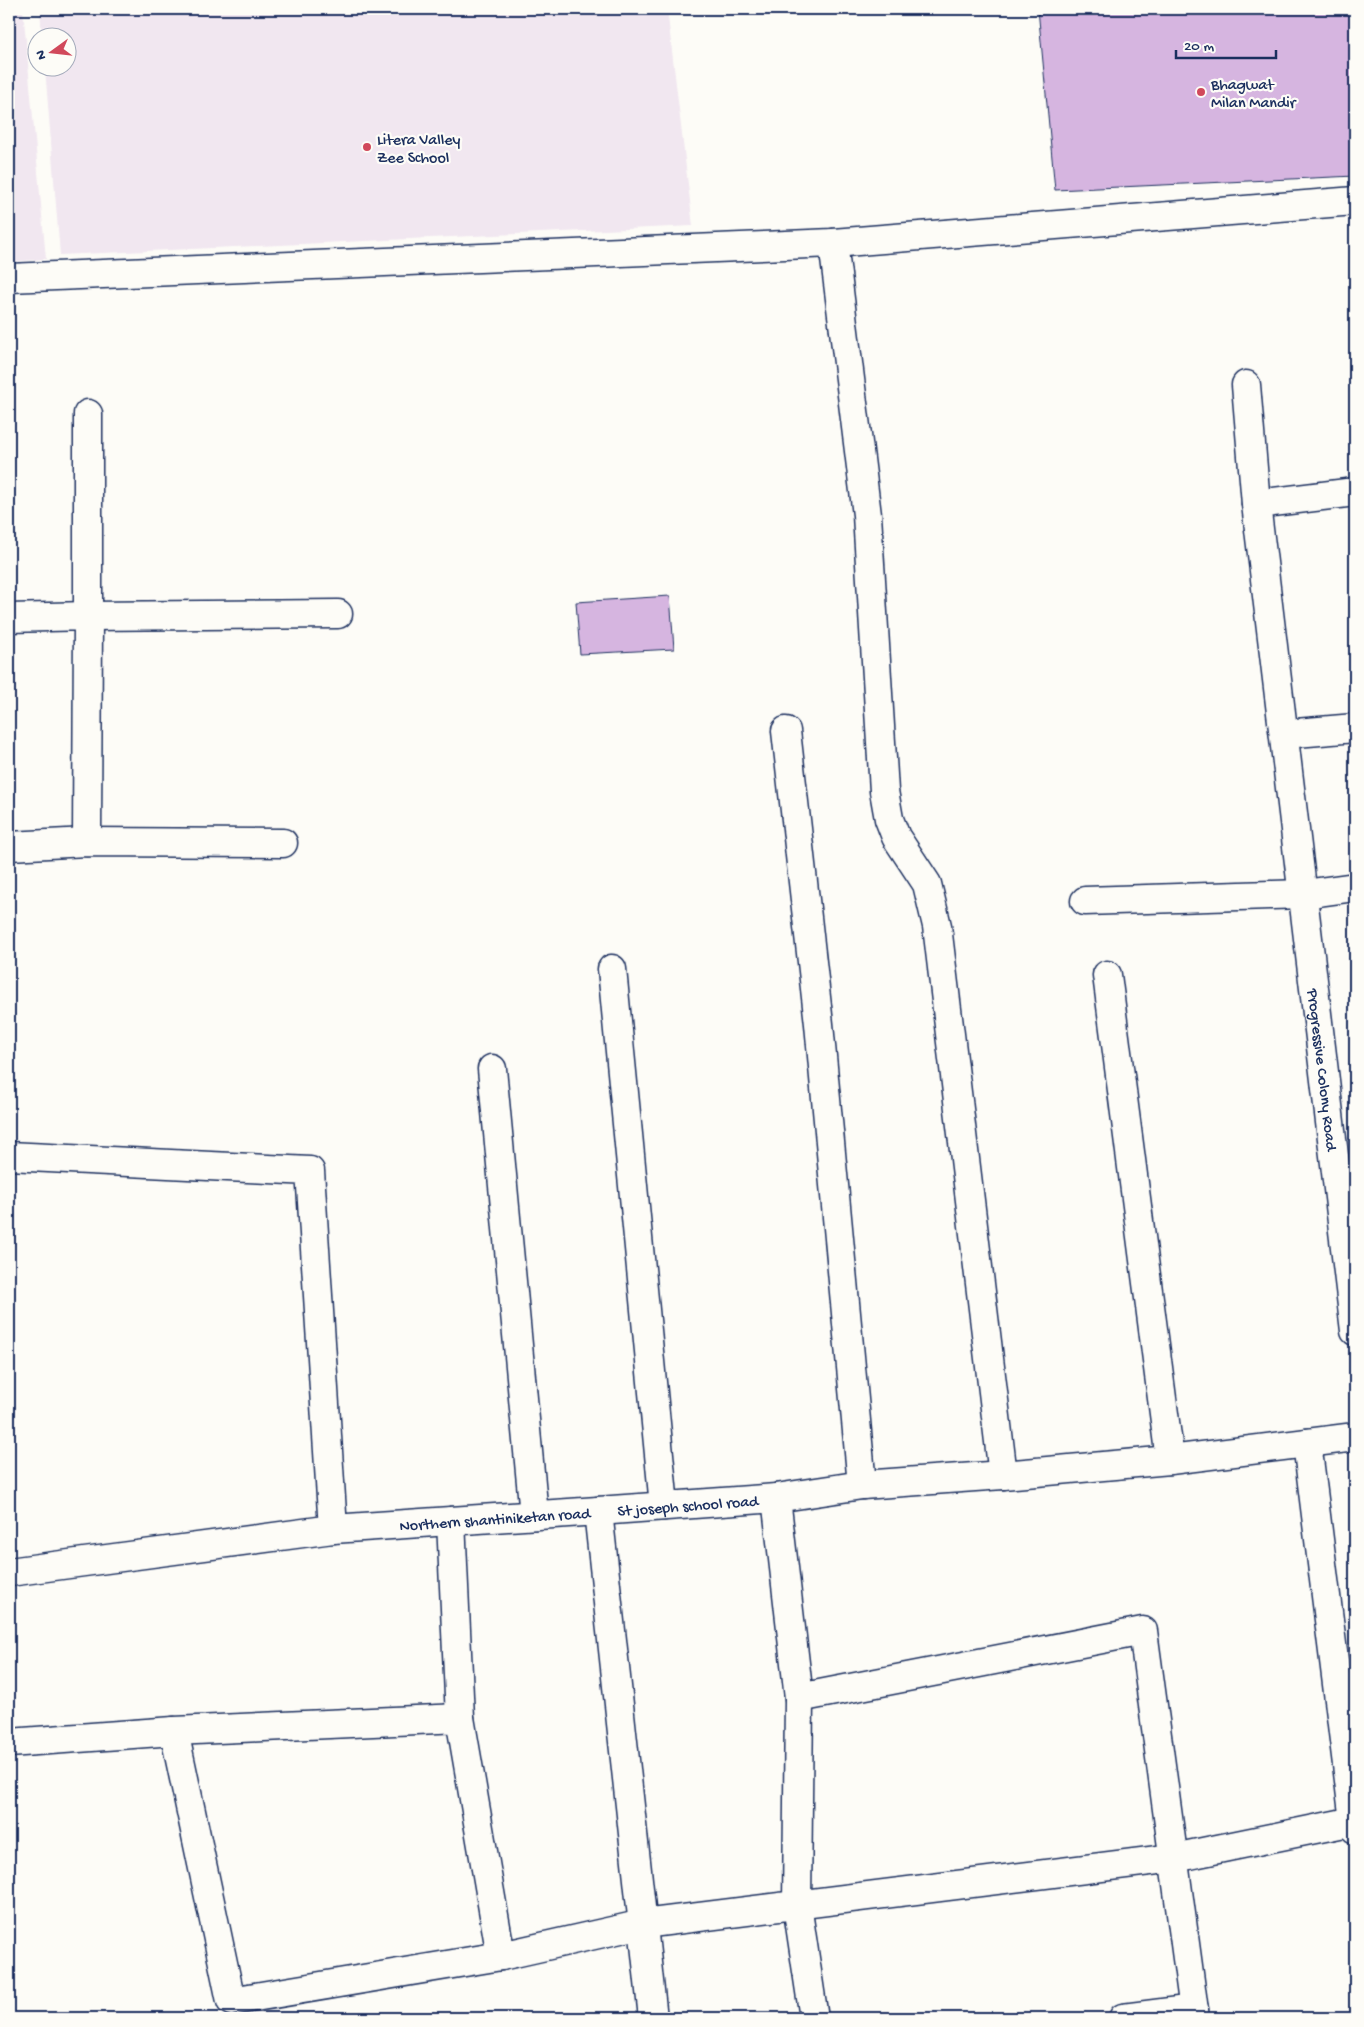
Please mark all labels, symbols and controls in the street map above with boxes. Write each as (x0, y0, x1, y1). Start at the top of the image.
north arrow (28, 28, 78, 78)
scale bar (1176, 28, 1276, 60)
text: 20 m (1184, 38, 1214, 56)
text: N (32, 48, 51, 61)
place label: Bhagwat Milan Mandir (1210, 77, 1297, 114)
marker: Bhagwat Milan Mandir (1195, 86, 1207, 98)
place label: Litera Valley Zee School (377, 132, 461, 169)
marker: Litera Valley Zee School (361, 141, 373, 153)
street label: Progressive Colony Road (1301, 987, 1340, 1154)
street label: St joseph school road (617, 1493, 761, 1523)
street label: Northern shantiniketan road (399, 1505, 593, 1537)

